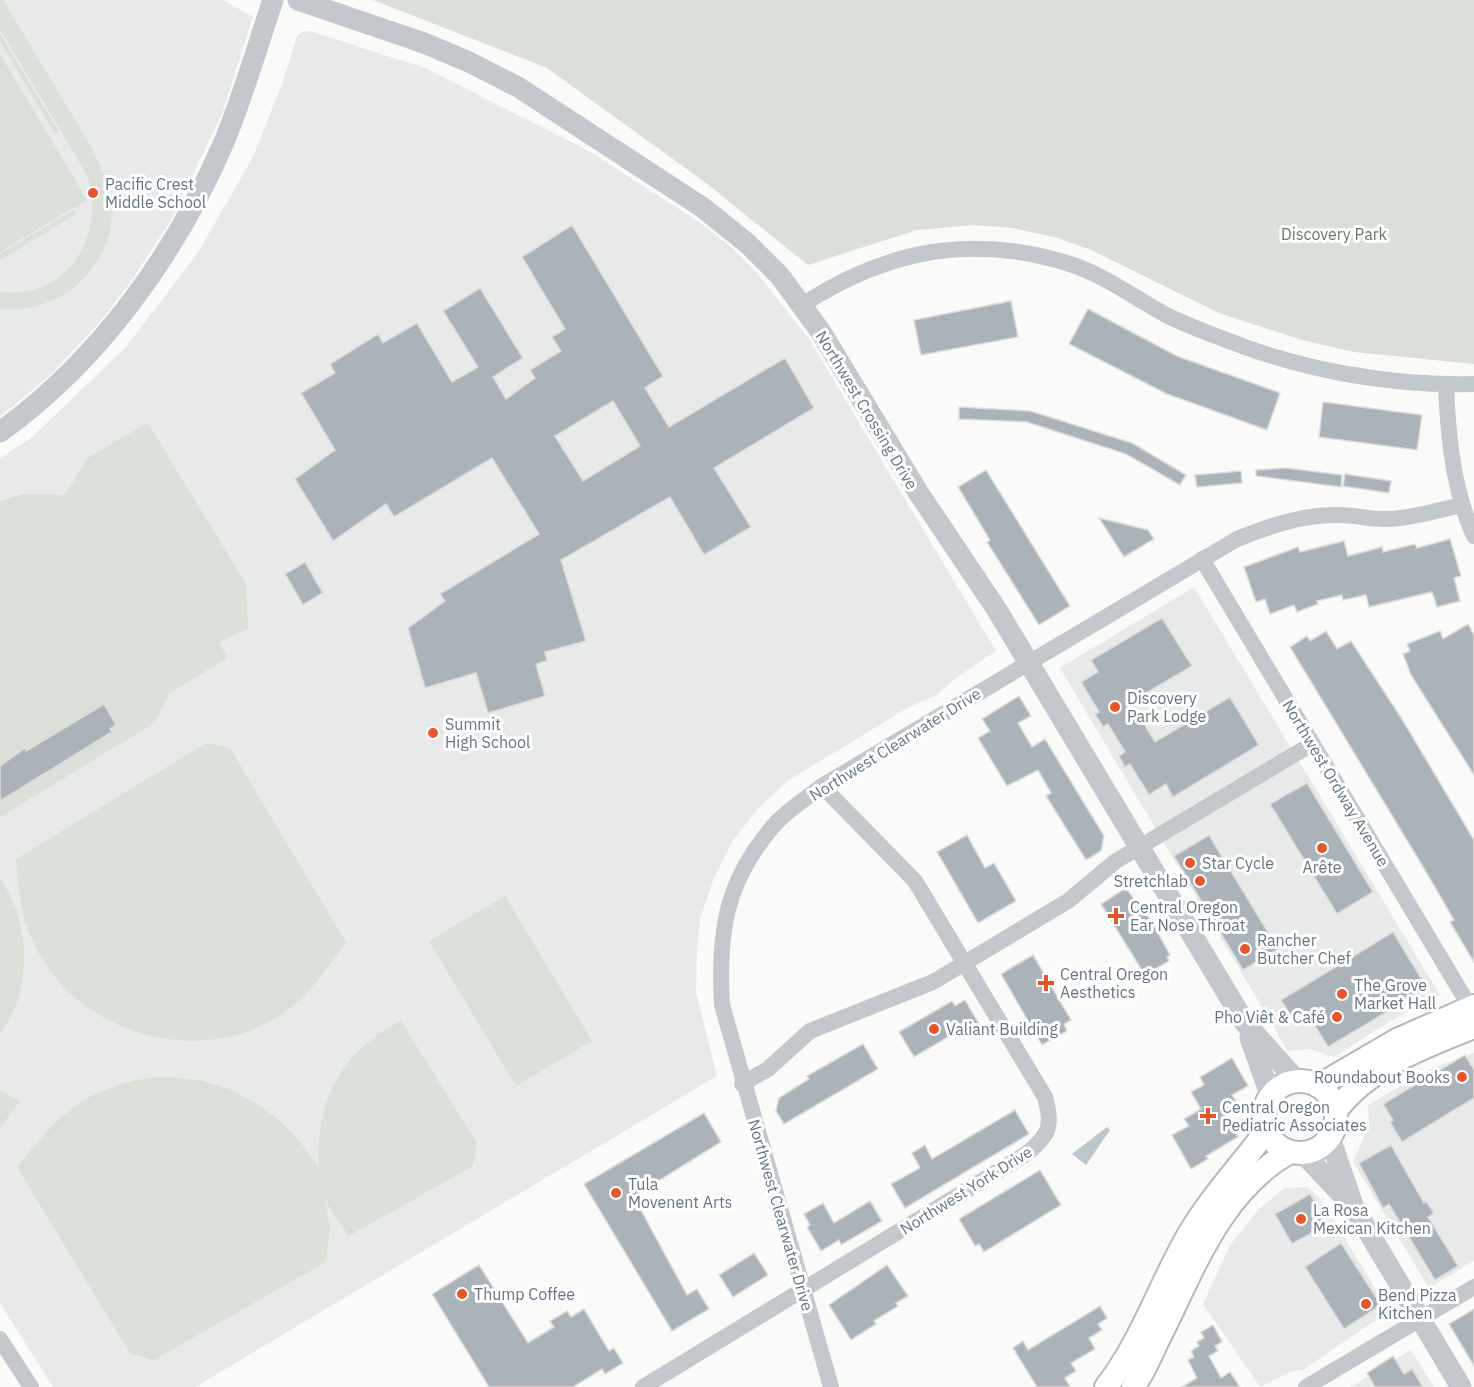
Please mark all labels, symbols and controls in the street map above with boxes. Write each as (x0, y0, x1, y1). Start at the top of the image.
place label: Pacific Crest Middle School (105, 174, 206, 212)
marker: Pacific Crest Middle School (86, 186, 100, 200)
park label: Discovery Park (1281, 224, 1388, 244)
street label: Northwest Crossing Drive (812, 327, 922, 493)
street label: Northwest Clearwater Drive (806, 683, 985, 805)
place label: Discovery Park Lodge (1127, 688, 1207, 726)
street label: Northwest Ordway Avenue (1278, 696, 1394, 870)
marker: Discovery Park Lodge (1108, 700, 1122, 714)
place label: Summit High School (445, 714, 530, 752)
marker: Summit High School (426, 726, 440, 740)
marker: Arête (1315, 841, 1329, 855)
place label: Star Cycle (1202, 853, 1274, 873)
marker: Star Cycle (1183, 856, 1197, 870)
place label: Arête (1302, 857, 1342, 877)
place label: Stretchlab (1114, 871, 1188, 891)
marker: Stretchlab (1193, 874, 1207, 888)
place label: Central Oregon Ear Nose Throat (1130, 897, 1245, 935)
marker: Central Oregon Ear Nose Throat (1107, 907, 1125, 925)
place label: Rancher Butcher Chef (1257, 930, 1351, 968)
marker: Rancher Butcher Chef (1238, 942, 1252, 956)
place label: Central Oregon Aesthetics (1060, 964, 1168, 1002)
marker: Central Oregon Aesthetics (1037, 974, 1055, 992)
place label: The Grove Market Hall (1354, 975, 1436, 1013)
marker: The Grove Market Hall (1335, 987, 1349, 1001)
place label: Pho Viêt & Café (1214, 1007, 1325, 1027)
marker: Pho Viêt & Café (1330, 1010, 1344, 1024)
place label: Valiant Building (946, 1019, 1058, 1039)
marker: Valiant Building (927, 1022, 941, 1036)
place label: Roundabout Books (1314, 1067, 1450, 1087)
marker: Roundabout Books (1455, 1070, 1469, 1084)
place label: Central Oregon Pediatric Associates (1222, 1097, 1367, 1135)
marker: Central Oregon Pediatric Associates (1199, 1107, 1217, 1125)
street label: Northwest Clearwater Drive (744, 1117, 818, 1313)
street label: Northwest York Drive (896, 1141, 1036, 1239)
place label: Tula Movenent Arts (628, 1174, 732, 1212)
marker: Tula Movenent Arts (609, 1186, 623, 1200)
place label: La Rosa Mexican Kitchen (1313, 1200, 1431, 1238)
marker: La Rosa Mexican Kitchen (1294, 1212, 1308, 1226)
place label: Thump Coffee (474, 1284, 575, 1304)
place label: Bend Pizza Kitchen (1378, 1285, 1457, 1323)
marker: Thump Coffee (455, 1287, 469, 1301)
marker: Bend Pizza Kitchen (1359, 1297, 1373, 1311)

